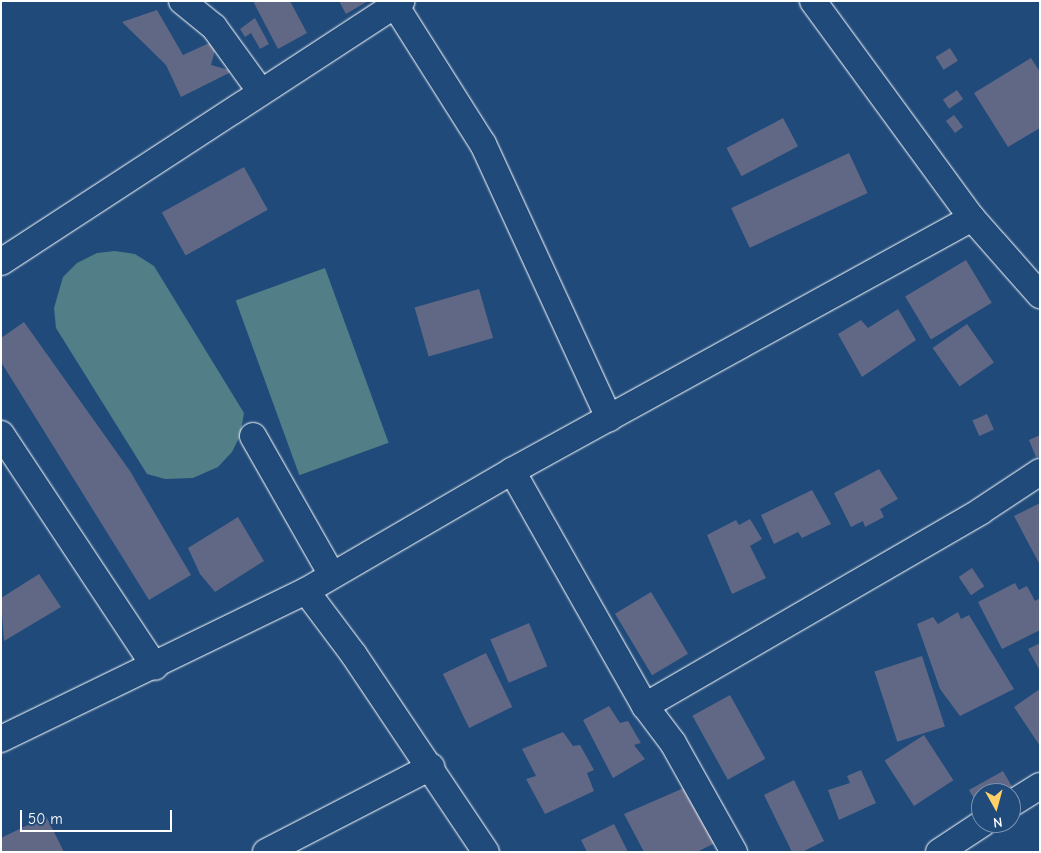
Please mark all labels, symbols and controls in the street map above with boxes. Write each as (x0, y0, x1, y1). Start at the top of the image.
north arrow (971, 783, 1021, 833)
scale bar (22, 800, 175, 832)
text: 50 m (28, 810, 63, 828)
text: N (992, 813, 1003, 831)

